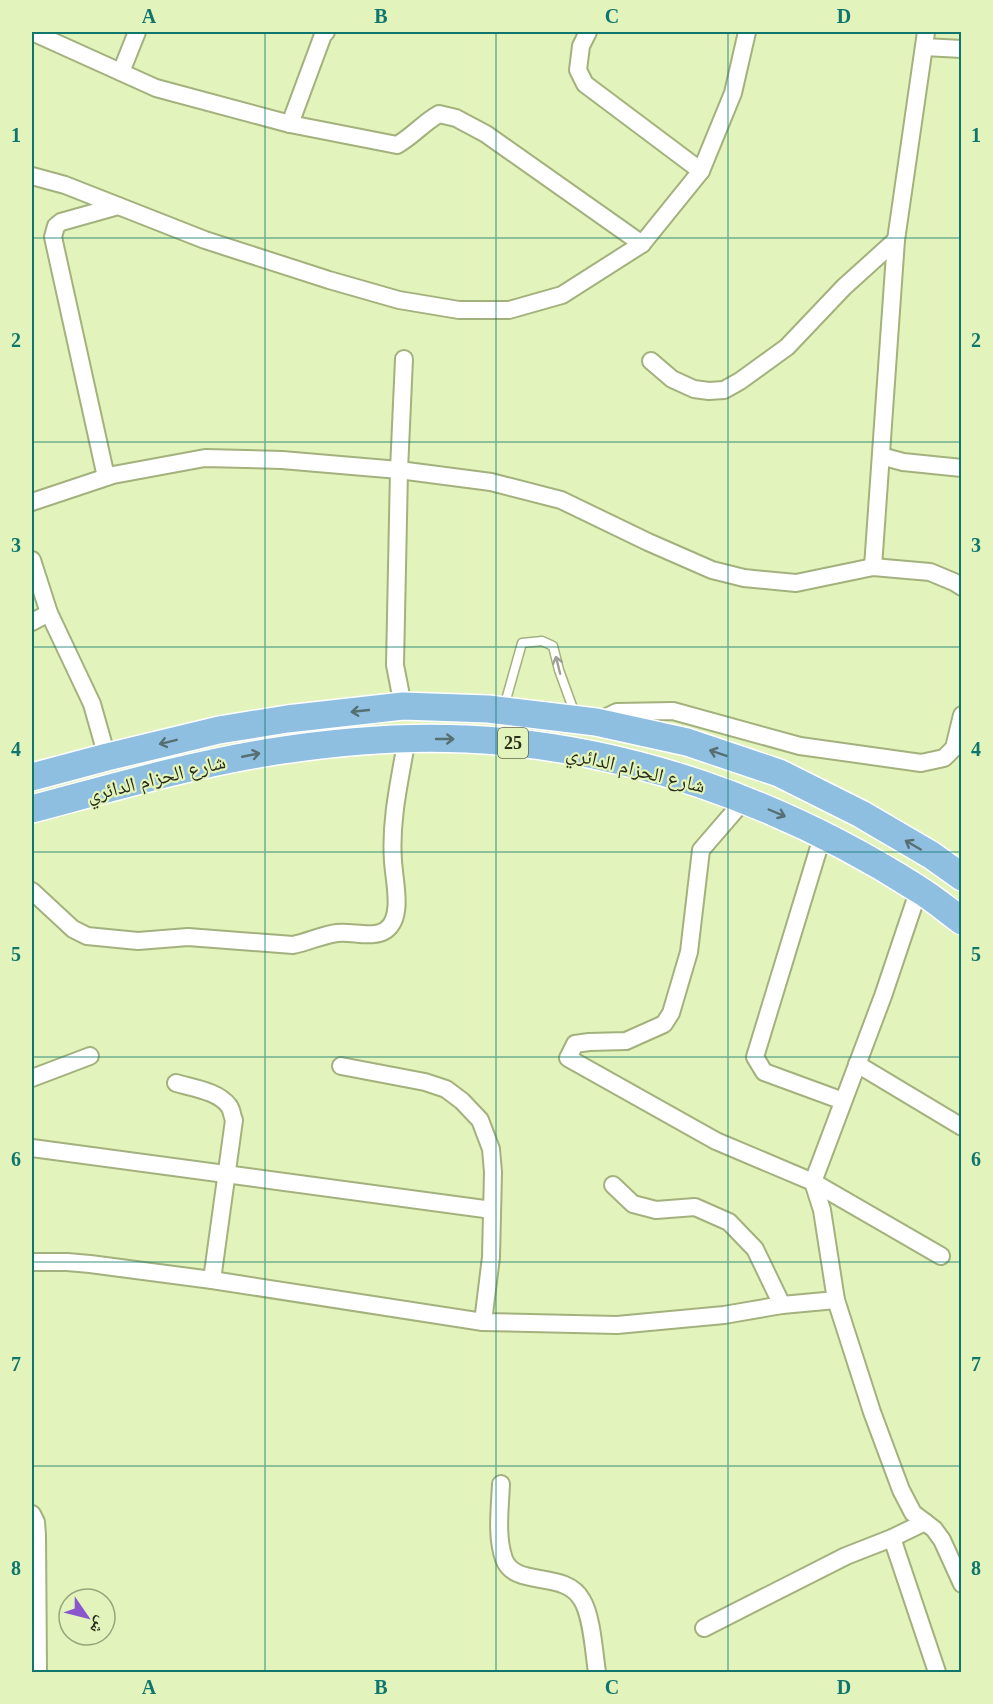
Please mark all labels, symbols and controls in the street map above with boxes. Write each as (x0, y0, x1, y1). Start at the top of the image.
text: A (142, 5, 157, 27)
text: B (374, 5, 388, 27)
text: C (605, 5, 619, 27)
text: D (837, 5, 851, 27)
text: 1 (11, 124, 21, 146)
text: 1 (971, 124, 981, 146)
text: 2 (11, 329, 21, 351)
text: 2 (971, 329, 981, 351)
text: 3 (11, 534, 21, 556)
text: 3 (971, 534, 981, 556)
one-way arrow (551, 656, 563, 675)
one-way arrow (351, 706, 371, 717)
road number: 25 (498, 728, 528, 758)
one-way arrow (435, 733, 455, 745)
one-way arrow (159, 737, 178, 749)
text: 4 (11, 738, 21, 760)
text: 4 (971, 738, 981, 760)
street label: شارع الحزام الدائري (563, 741, 708, 802)
one-way arrow (709, 746, 728, 757)
one-way arrow (241, 749, 261, 760)
street label: شارع الحزام الدائري (84, 750, 229, 811)
one-way arrow (768, 808, 786, 819)
one-way arrow (905, 838, 922, 850)
text: 5 (11, 943, 21, 965)
text: 5 (971, 943, 981, 965)
text: 6 (11, 1148, 21, 1170)
text: 6 (971, 1148, 981, 1170)
text: 7 (11, 1353, 21, 1375)
text: 7 (971, 1353, 981, 1375)
text: 8 (11, 1557, 21, 1579)
text: 8 (971, 1557, 981, 1579)
north arrow (57, 1587, 117, 1647)
text: ش (86, 1613, 111, 1637)
text: A (142, 1676, 157, 1698)
text: B (374, 1676, 388, 1698)
text: C (605, 1676, 619, 1698)
text: D (837, 1676, 851, 1698)

